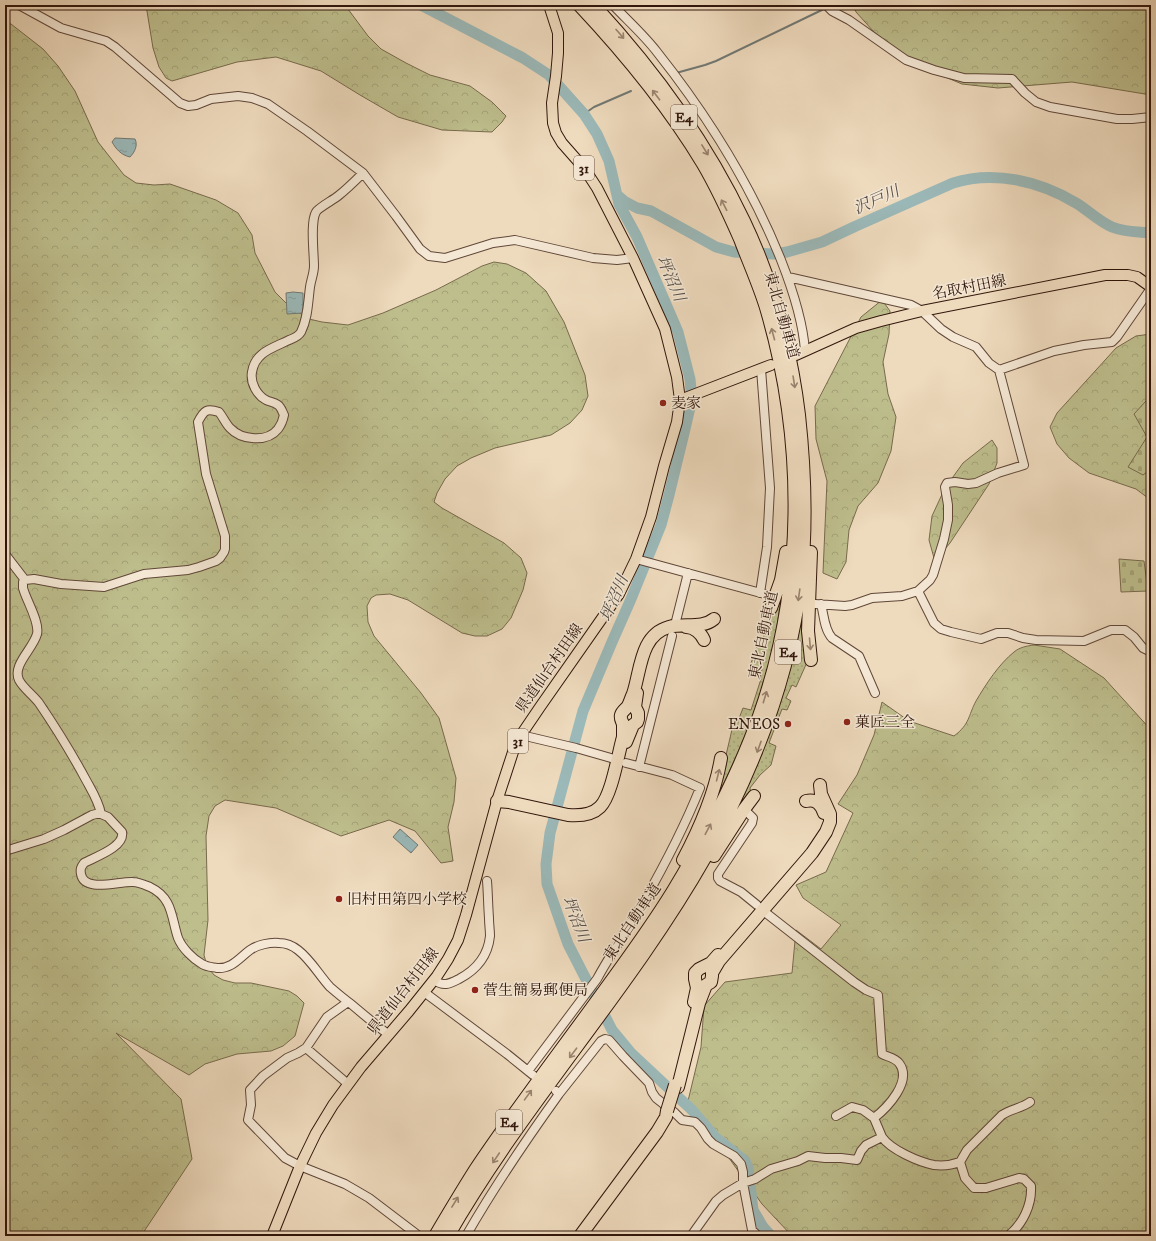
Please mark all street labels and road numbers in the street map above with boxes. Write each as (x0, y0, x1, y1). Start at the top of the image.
road number: E4 (671, 105, 697, 129)
road number: 31 (574, 156, 594, 180)
street label: 東北自動車道 (760, 269, 803, 361)
street label: 名取村田線 (930, 271, 1008, 304)
street label: 東北自動車道 (745, 589, 782, 681)
street label: 県道仙台村田線 (512, 620, 587, 717)
road number: E4 (775, 640, 801, 664)
road number: 31 (508, 729, 528, 753)
street label: 東北自動車道 (599, 880, 665, 965)
street label: 県道仙台村田線 (364, 944, 443, 1039)
road number: E4 (496, 1110, 522, 1134)

